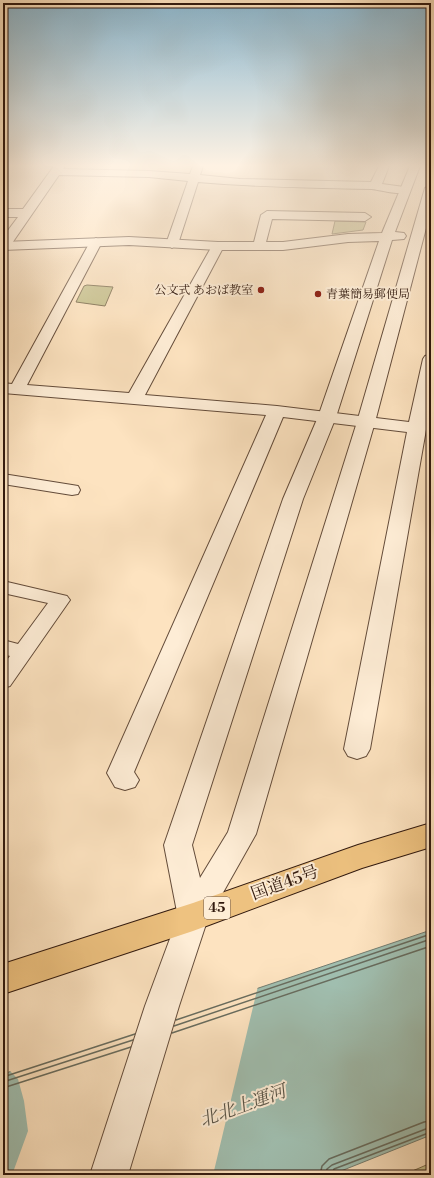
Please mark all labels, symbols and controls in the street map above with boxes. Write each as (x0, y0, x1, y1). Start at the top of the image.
place label: 公文式 あおば教室 (155, 283, 253, 298)
marker: 公文式 あおば教室 (256, 285, 266, 295)
place label: 青葉簡易郵便局 (326, 287, 410, 302)
marker: 青葉簡易郵便局 (313, 289, 323, 299)
street label: 国道45号 (248, 861, 322, 905)
road number: 45 (204, 897, 230, 919)
water label: 北北上運河 (197, 1079, 292, 1132)

